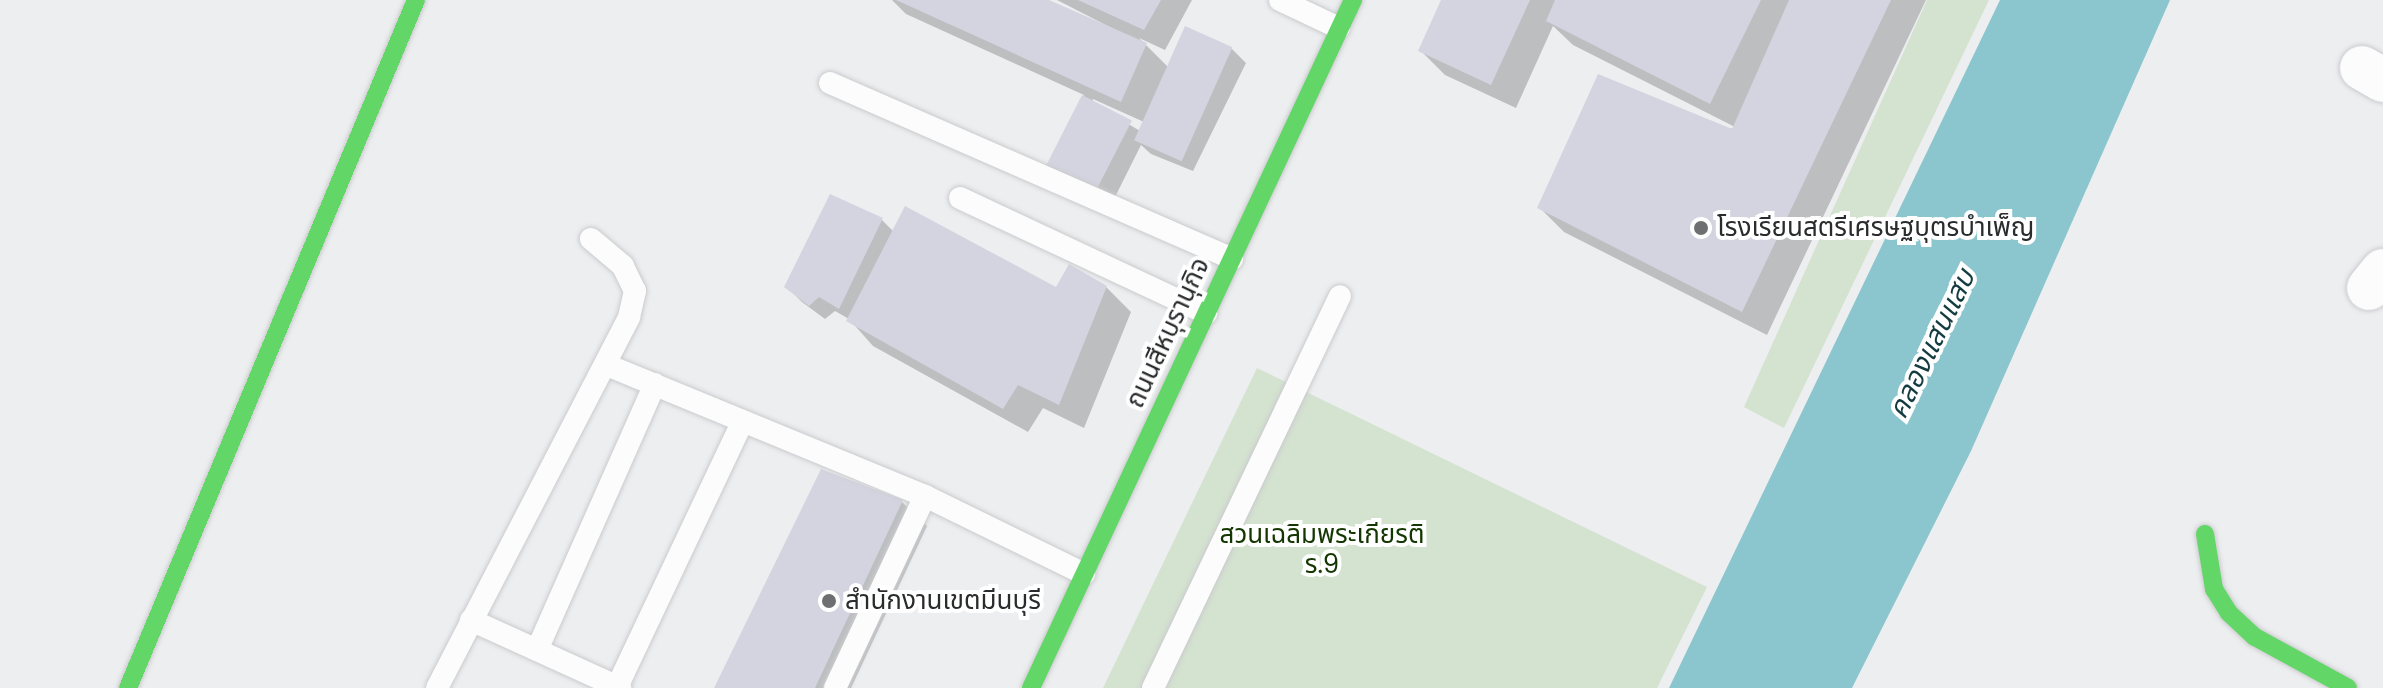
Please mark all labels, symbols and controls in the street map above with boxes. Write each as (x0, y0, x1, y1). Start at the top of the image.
place label: โรงเรียนสตรีเศรษฐบุตรบำเพ็ญ (1717, 212, 2034, 244)
marker: โรงเรียนสตรีเศรษฐบุตรบำเพ็ญ (1692, 219, 1710, 237)
street label: ถนนสีหบุรานุกิจ (1120, 253, 1216, 413)
water label: คลองแสนแสบ (1881, 264, 1983, 424)
park label: สวนเฉลิมพระเกียรติ ร.9 (1220, 519, 1424, 580)
place label: สำนักงานเขตมีนบุรี (845, 585, 1041, 617)
marker: สำนักงานเขตมีนบุรี (820, 592, 838, 610)

